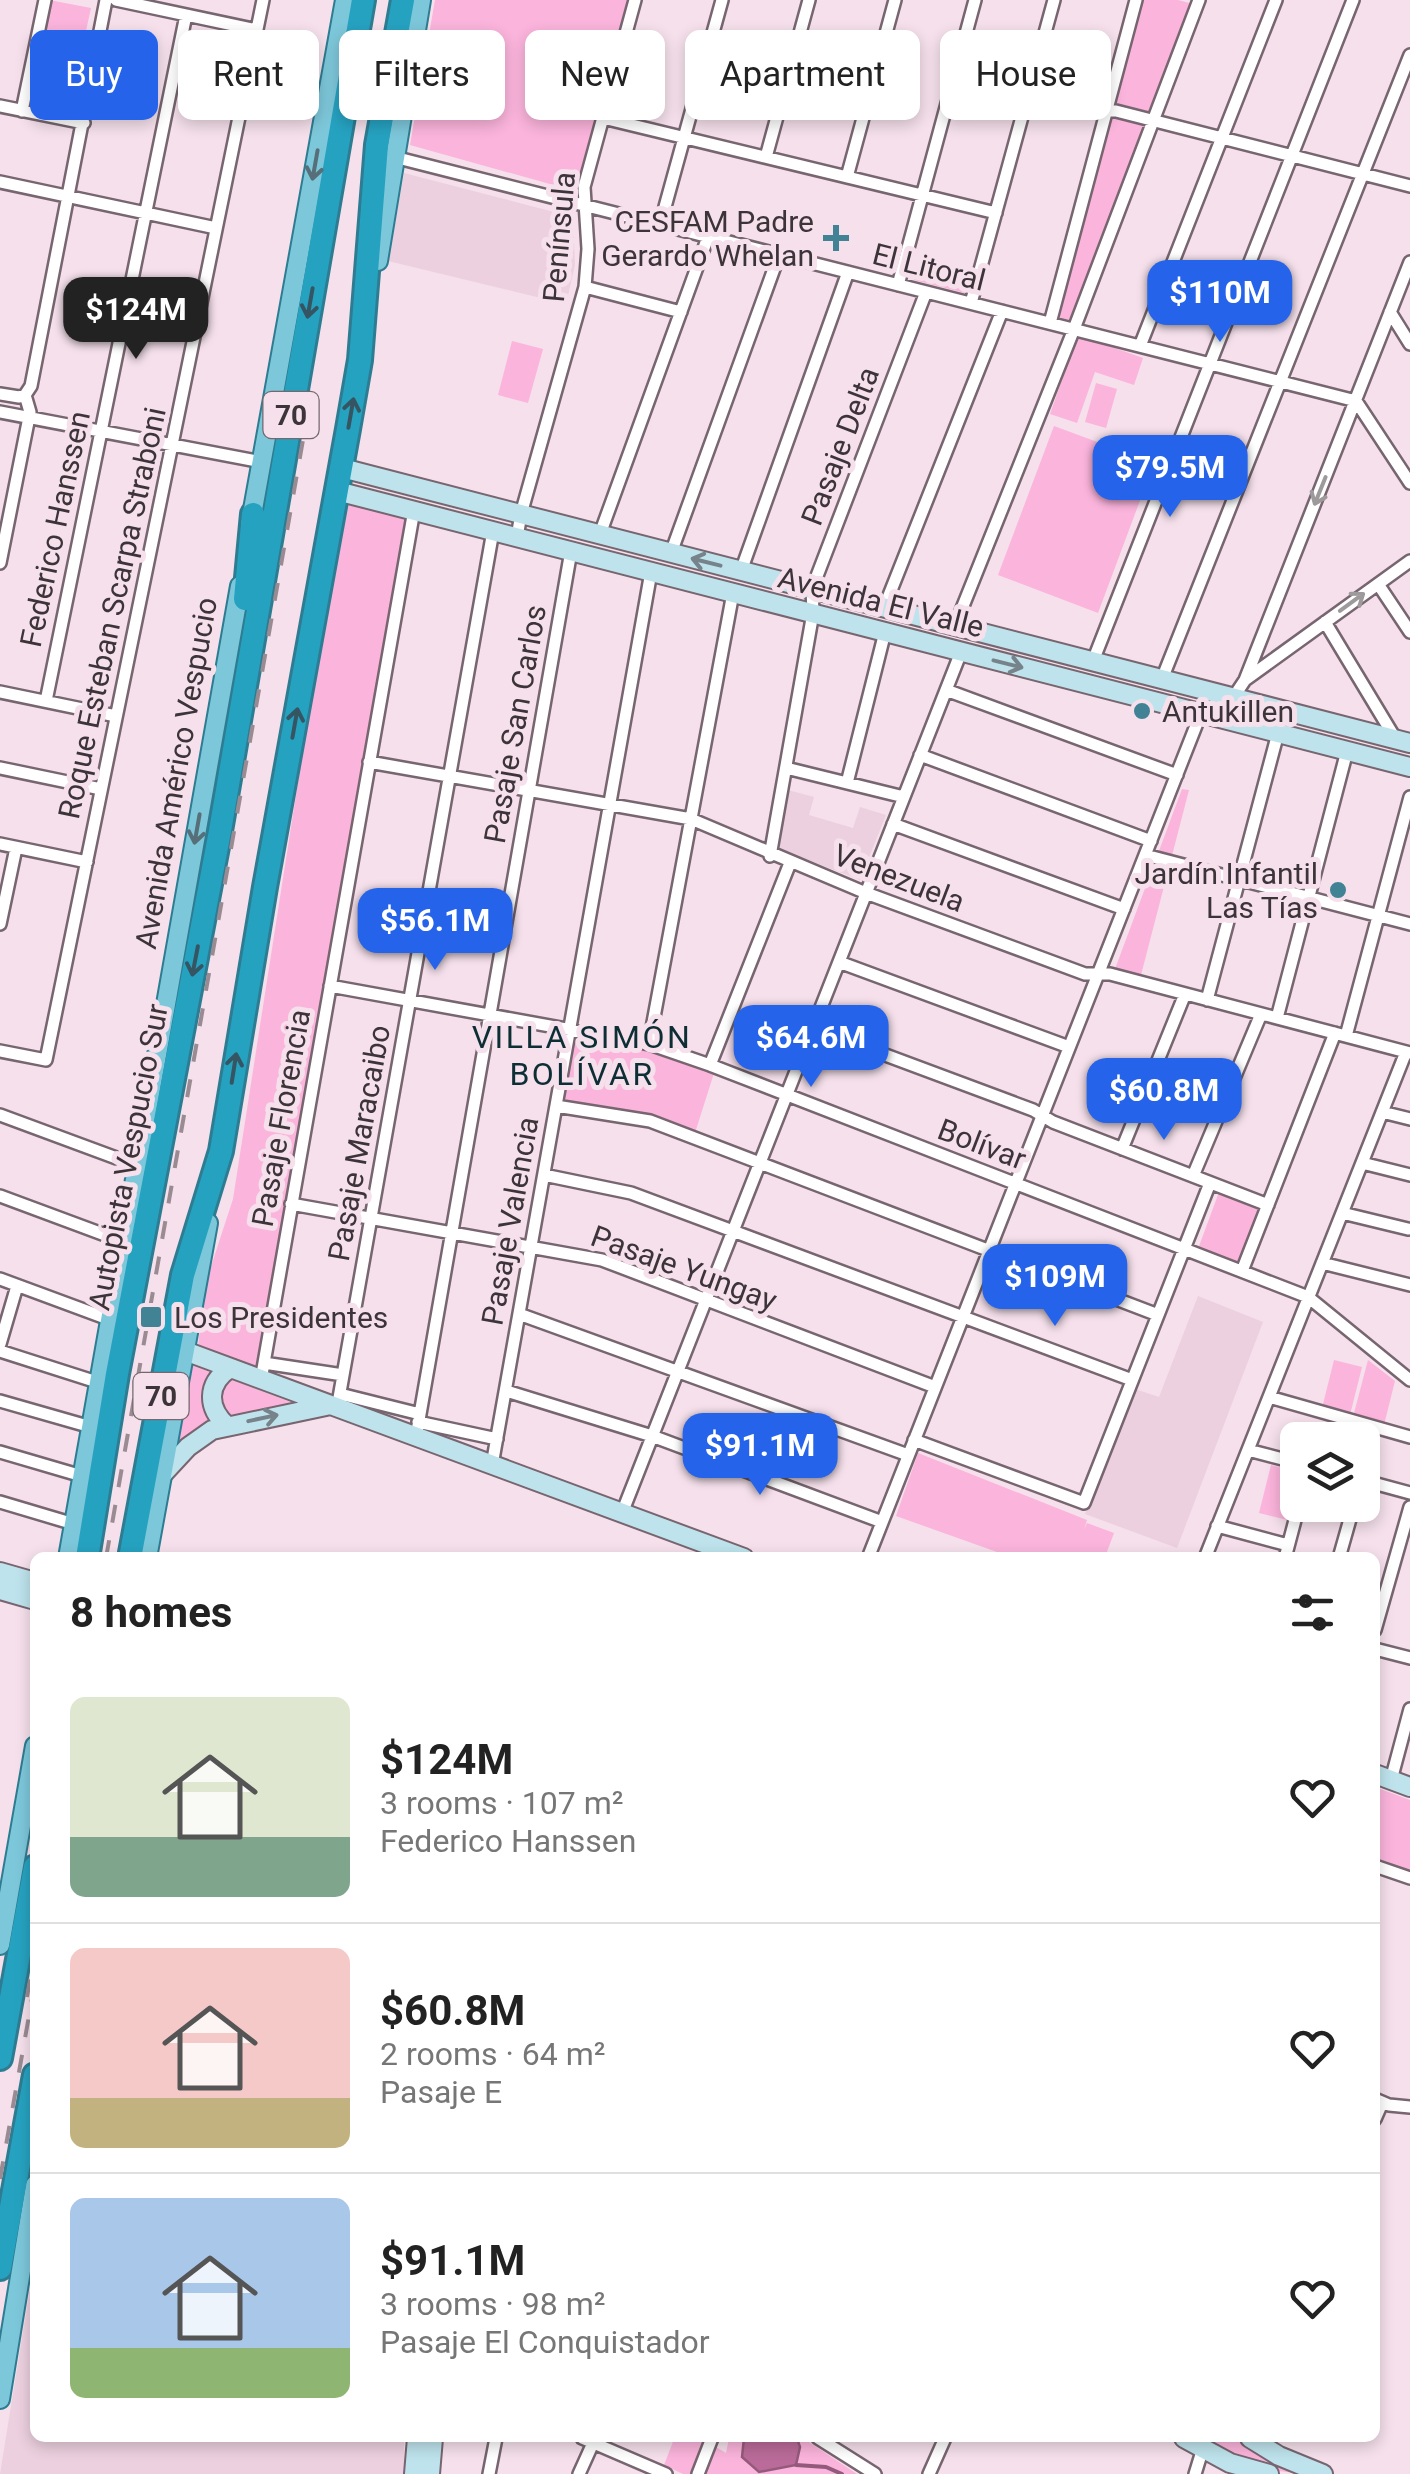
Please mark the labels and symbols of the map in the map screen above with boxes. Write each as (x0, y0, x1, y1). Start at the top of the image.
one-way arrow (305, 148, 324, 180)
street label: Península (536, 170, 582, 304)
place label: CESFAM Padre Gerardo Whelan (601, 204, 814, 273)
marker: CESFAM Padre Gerardo Whelan (823, 225, 849, 251)
street label: El Litoral (869, 236, 989, 298)
pin: $110M (1150, 260, 1290, 345)
pin: $124M (66, 277, 206, 362)
one-way arrow (300, 286, 319, 319)
street label: Pasaje Delta (794, 362, 886, 530)
road number: 70 (264, 392, 318, 438)
one-way arrow (342, 397, 361, 429)
street label: Roque Esteban Scarpa Straboni (51, 404, 173, 822)
street label: Federico Hanssen (13, 408, 97, 650)
pin: $79.5M (1089, 435, 1251, 520)
one-way arrow (1309, 476, 1327, 506)
one-way arrow (690, 551, 722, 570)
street label: Avenida El Valle (775, 560, 987, 644)
one-way arrow (1338, 592, 1366, 613)
street label: Avenida Américo Vespucio (128, 594, 224, 952)
street label: Pasaje San Carlos (477, 602, 553, 846)
one-way arrow (992, 655, 1023, 674)
place label: Antukillen (1162, 694, 1294, 729)
marker: Antukillen (1131, 700, 1153, 722)
one-way arrow (286, 707, 305, 740)
one-way arrow (187, 813, 206, 845)
street label: Venezuela (828, 837, 970, 919)
place label: Jardín Infantil Las Tías (1134, 856, 1318, 925)
marker: Jardín Infantil Las Tías (1327, 879, 1349, 901)
pin: $56.1M (354, 888, 516, 973)
one-way arrow (185, 944, 204, 976)
street label: Autopista Vespucio Sur (81, 1001, 175, 1313)
pin: $64.6M (730, 1005, 892, 1090)
street label: Pasaje Florencia (245, 1007, 317, 1229)
district label: VILLA SIMÓN BOLÍVAR (472, 1018, 692, 1093)
street label: Pasaje Maracaibo (321, 1022, 397, 1264)
one-way arrow (226, 1052, 244, 1085)
pin: $60.8M (1083, 1058, 1245, 1143)
street label: Bolívar (933, 1111, 1031, 1177)
street label: Pasaje Valencia (474, 1114, 546, 1328)
street label: Pasaje Yungay (586, 1218, 782, 1318)
pin: $109M (985, 1244, 1125, 1329)
place label: Los Presidentes (174, 1300, 388, 1335)
marker: Los Presidentes (138, 1304, 164, 1330)
road number: 70 (134, 1373, 188, 1419)
one-way arrow (246, 1408, 278, 1426)
pin: $91.1M (679, 1413, 841, 1498)

